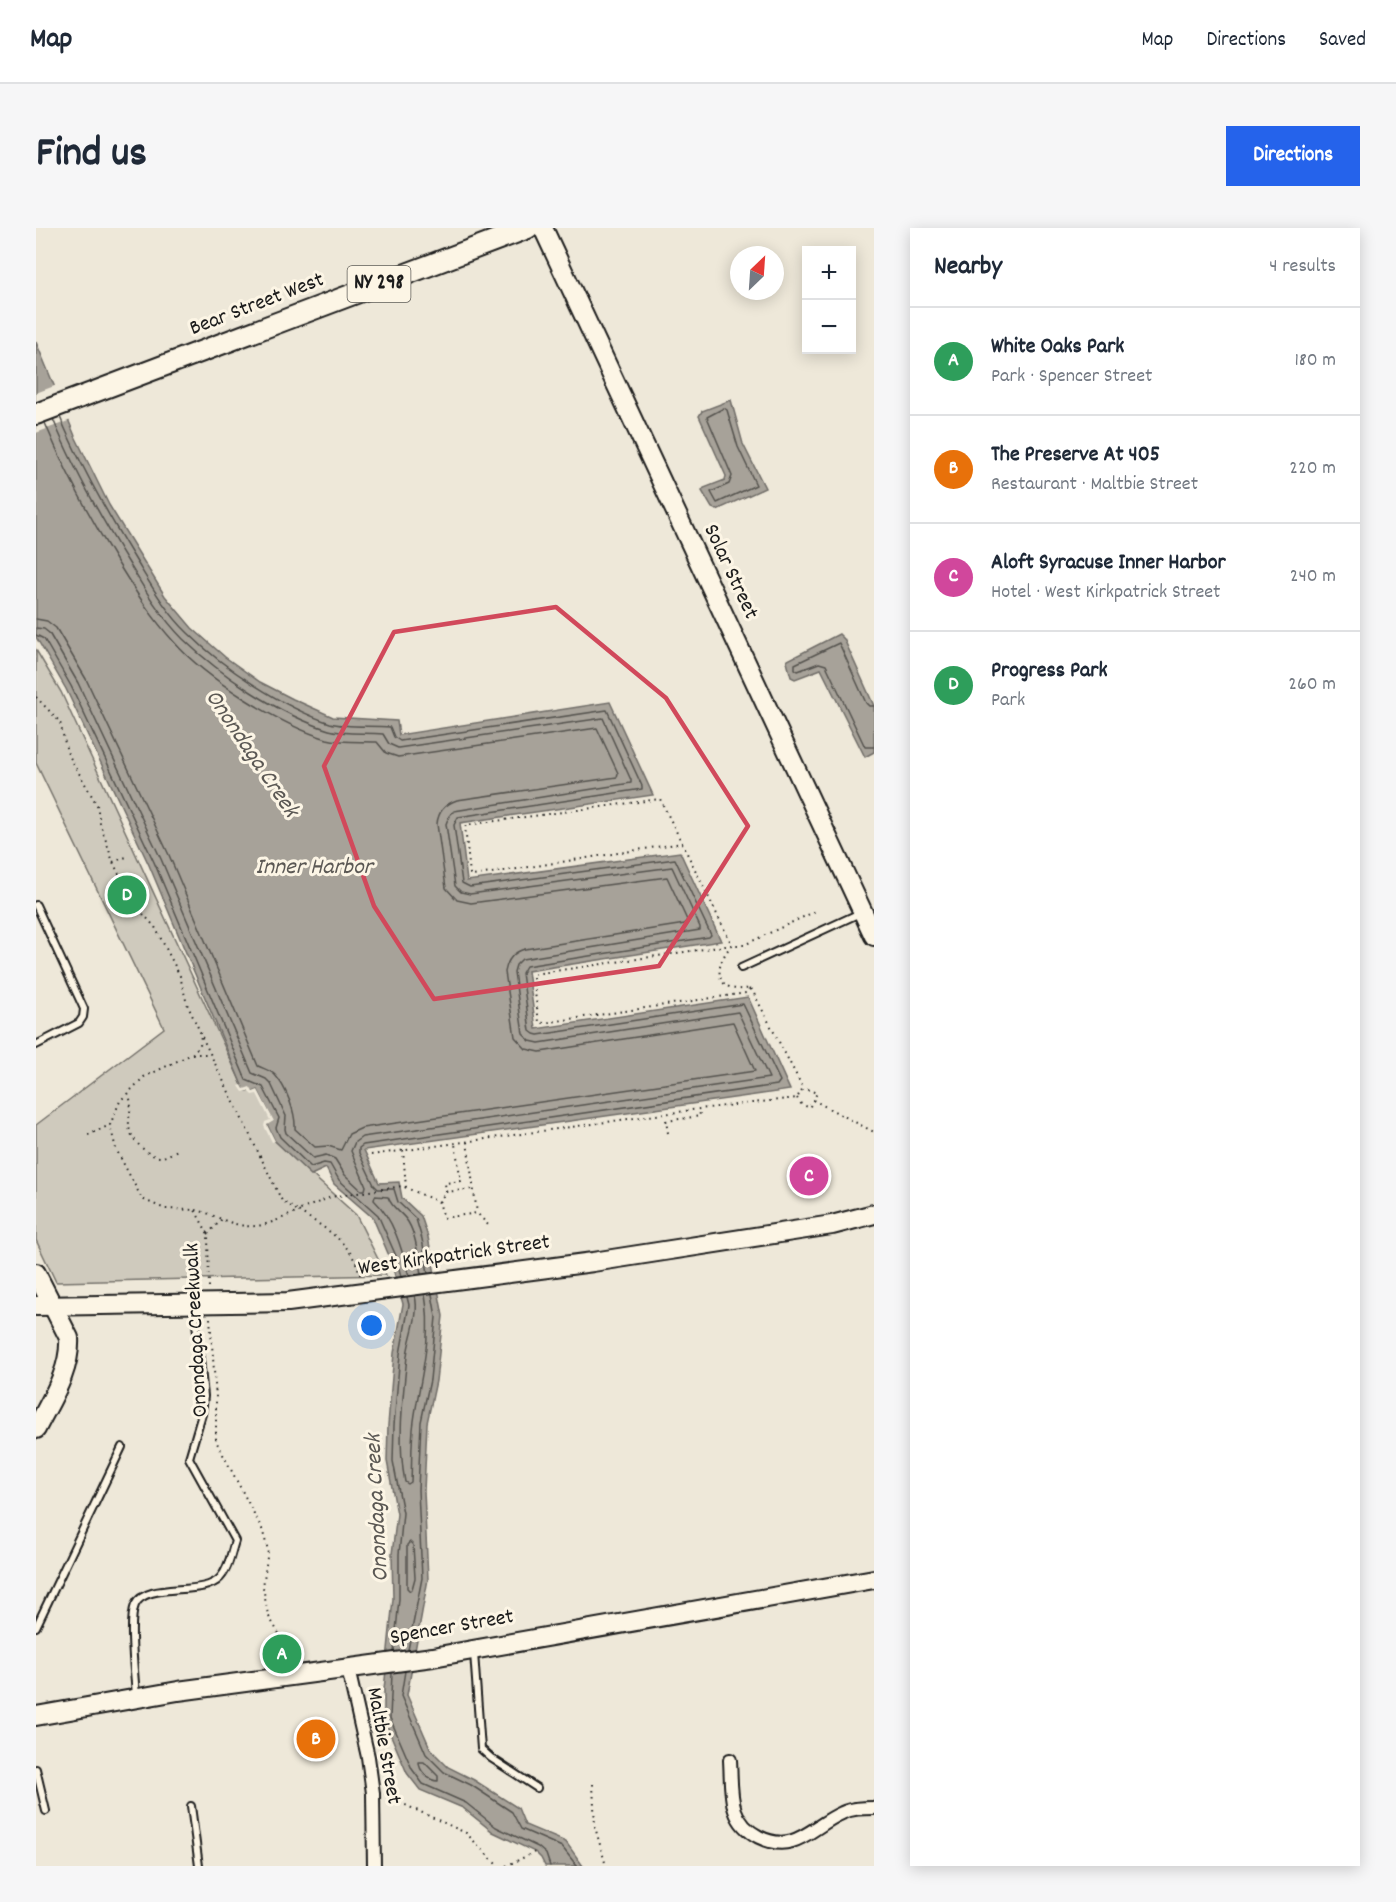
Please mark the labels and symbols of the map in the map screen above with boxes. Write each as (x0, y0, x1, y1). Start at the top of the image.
north arrow (730, 246, 784, 300)
street label: Bear Street West (185, 265, 329, 345)
road number: NY 298 (348, 266, 410, 302)
street label: Solar Street (694, 519, 766, 625)
water label: Onondaga Creek (195, 683, 308, 827)
water label: Inner Harbor (256, 851, 376, 885)
pin: D (108, 872, 146, 918)
pin: C (790, 1154, 828, 1198)
street label: West Kirkpatrick Street (356, 1227, 552, 1285)
street label: Onondaga Creekwalk (177, 1242, 217, 1418)
your location (357, 1311, 386, 1340)
water label: Onondaga Creek (357, 1431, 399, 1583)
street label: Spencer Street (388, 1602, 516, 1654)
pin: A (262, 1632, 302, 1676)
street label: Maltbie Street (357, 1685, 409, 1807)
pin: B (296, 1716, 336, 1762)

